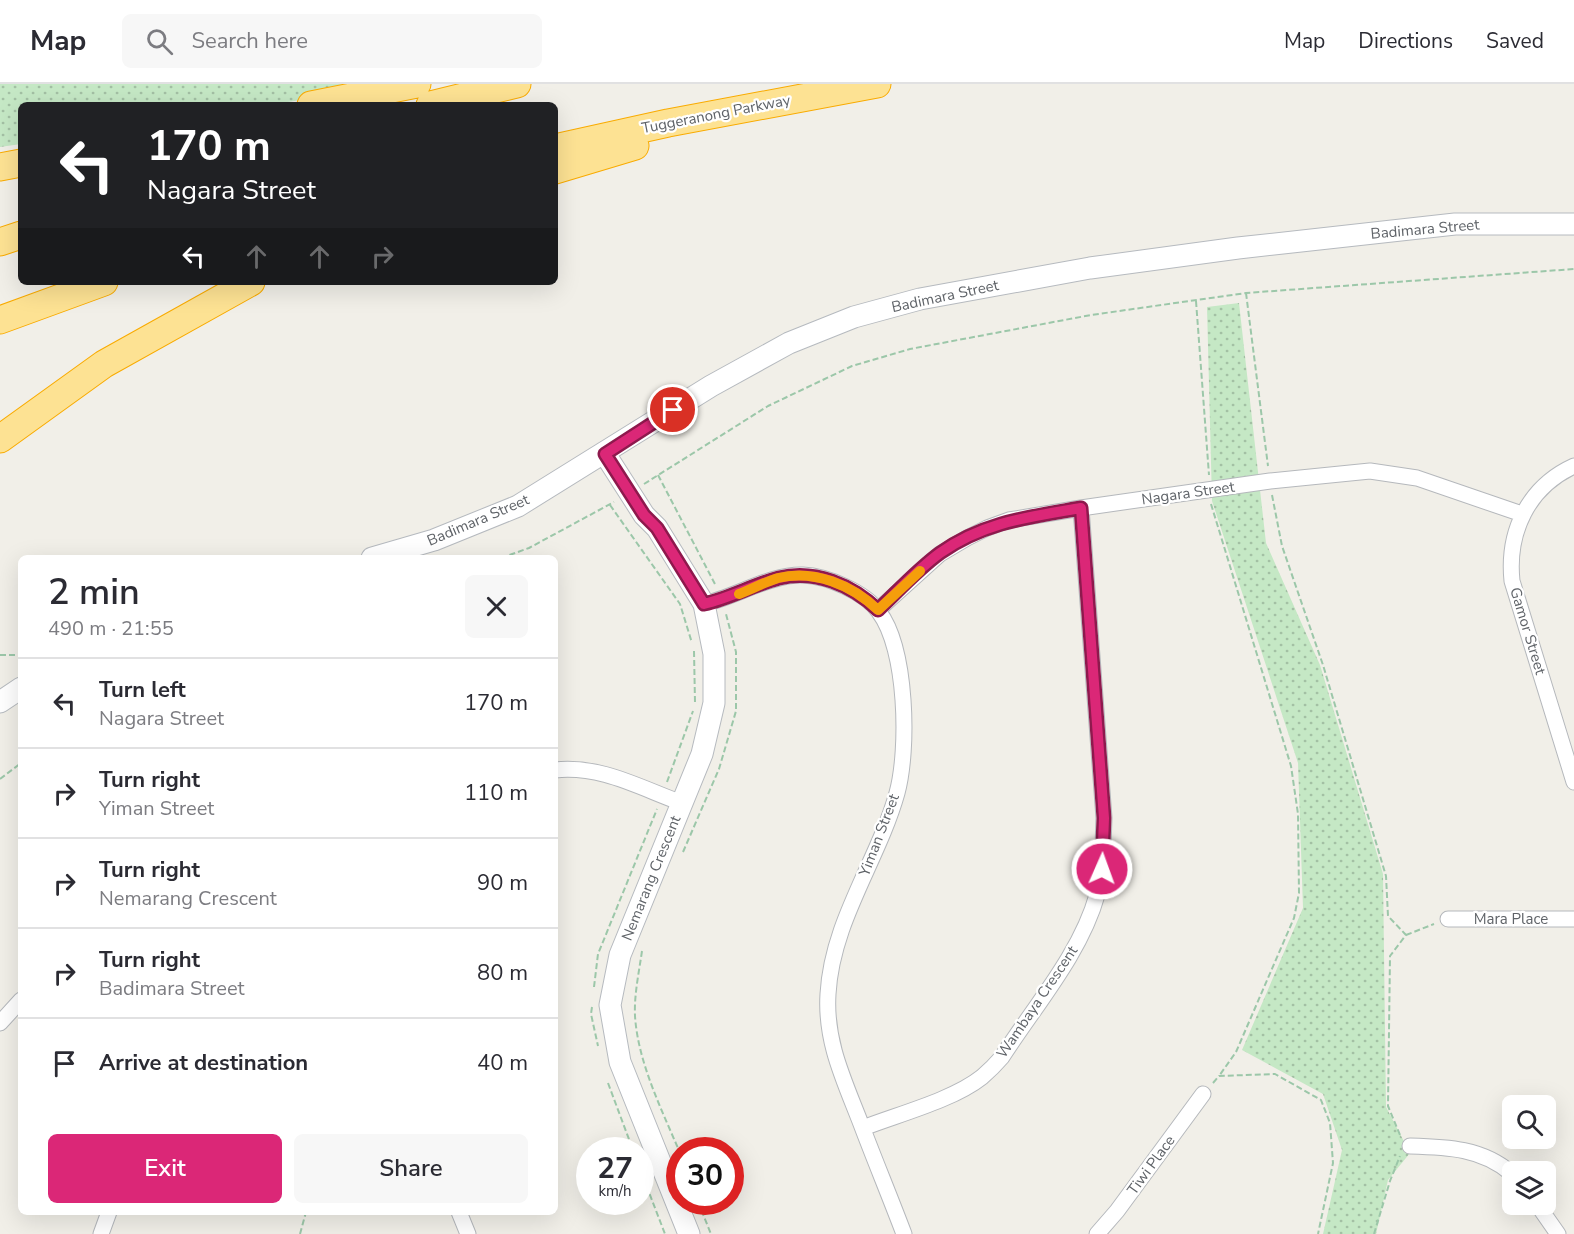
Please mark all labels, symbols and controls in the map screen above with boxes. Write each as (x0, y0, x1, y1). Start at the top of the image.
search box (122, 14, 542, 68)
text: Map (30, 22, 86, 60)
icon: search (143, 25, 176, 58)
text: Search here (191, 26, 308, 56)
text: Map (1284, 27, 1325, 55)
text: Directions (1358, 27, 1453, 55)
text: Saved (1486, 27, 1544, 55)
street label: Tuggeranong Parkway (640, 90, 792, 138)
text: 170 m (147, 118, 271, 175)
icon: left (48, 126, 126, 204)
text: Nagara Street (147, 172, 316, 209)
street label: Badimara Street (1370, 214, 1481, 244)
icon: left (177, 240, 210, 273)
icon: ahead (240, 240, 273, 273)
icon: ahead (303, 240, 336, 273)
icon: right (366, 240, 399, 273)
street label: Badimara Street (890, 275, 1001, 317)
pin (647, 384, 698, 435)
icon: arrive (656, 393, 689, 426)
street label: Nagara Street (1140, 476, 1237, 509)
street label: Badimara Street (424, 489, 533, 551)
text: 2 min (48, 568, 140, 617)
button: close (465, 575, 528, 638)
street label: Gamor Street (1505, 585, 1551, 678)
text: 490 m · 21:55 (48, 615, 174, 642)
text: Turn left (99, 675, 186, 705)
icon: left (48, 687, 81, 720)
text: 170 m (464, 688, 528, 718)
text: Nagara Street (99, 705, 224, 732)
text: Turn right (99, 765, 200, 795)
icon: right (48, 777, 81, 810)
text: 110 m (464, 778, 528, 808)
street label: Yiman Street (854, 790, 904, 880)
text: Yiman Street (99, 795, 214, 822)
street label: Nemarang Crescent (617, 812, 686, 944)
position arrow (1070, 837, 1134, 901)
text: Turn right (99, 855, 200, 885)
icon: right (48, 867, 81, 900)
text: 90 m (477, 868, 528, 898)
text: Nemarang Crescent (99, 885, 277, 912)
street label: Mara Place (1474, 909, 1548, 929)
street label: Wambaya Crescent (992, 941, 1082, 1062)
text: Turn right (99, 945, 200, 975)
icon: right (48, 957, 81, 990)
text: 80 m (477, 958, 528, 988)
text: Badimara Street (99, 975, 245, 1002)
icon: arrive (48, 1047, 81, 1080)
text: Arrive at destination (99, 1048, 308, 1078)
text: 40 m (477, 1048, 528, 1078)
map controls (1502, 1095, 1556, 1215)
button: search (1502, 1095, 1556, 1149)
street label: Tiwi Place (1123, 1131, 1179, 1199)
button: Exit (48, 1134, 282, 1203)
button: Share (294, 1134, 528, 1203)
speed limit sign: 30 (666, 1137, 744, 1215)
text: 27 (597, 1148, 633, 1189)
button: layers (1502, 1161, 1556, 1215)
text: km/h (598, 1181, 632, 1201)

